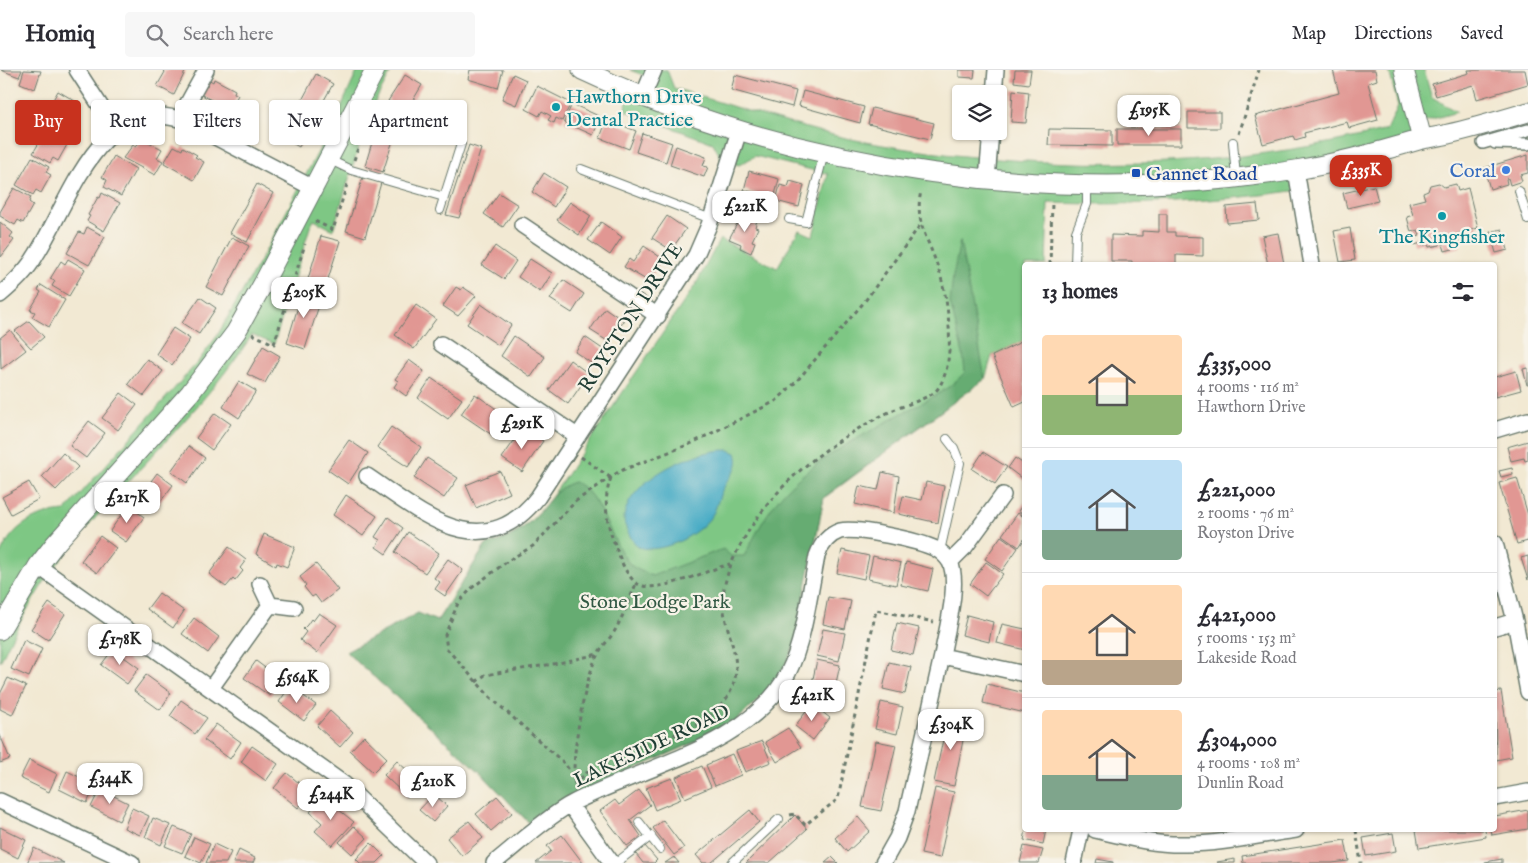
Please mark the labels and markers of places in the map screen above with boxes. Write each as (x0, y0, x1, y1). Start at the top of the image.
place label: Hawthorn Drive Dental Practice (566, 85, 702, 133)
pin: £195K (1114, 94, 1184, 137)
marker: Hawthorn Drive Dental Practice (550, 101, 562, 113)
pin: £335K (1326, 154, 1396, 197)
place label: Coral (1450, 159, 1497, 184)
place label: Gannet Road (1146, 162, 1258, 187)
marker: Coral (1500, 164, 1512, 176)
marker: Gannet Road (1130, 167, 1142, 179)
pin: £221K (710, 190, 780, 233)
marker: The Kingfisher (1436, 210, 1448, 222)
place label: The Kingfisher (1379, 225, 1506, 250)
pin: £205K (269, 276, 339, 319)
pin: £291K (487, 408, 557, 450)
pin: £217K (92, 482, 162, 524)
pin: £178K (85, 624, 155, 666)
pin: £564K (262, 662, 332, 704)
pin: £421K (777, 680, 847, 722)
pin: £304K (916, 708, 986, 751)
pin: £344K (75, 762, 145, 805)
pin: £210K (398, 766, 468, 808)
pin: £244K (296, 778, 366, 821)

